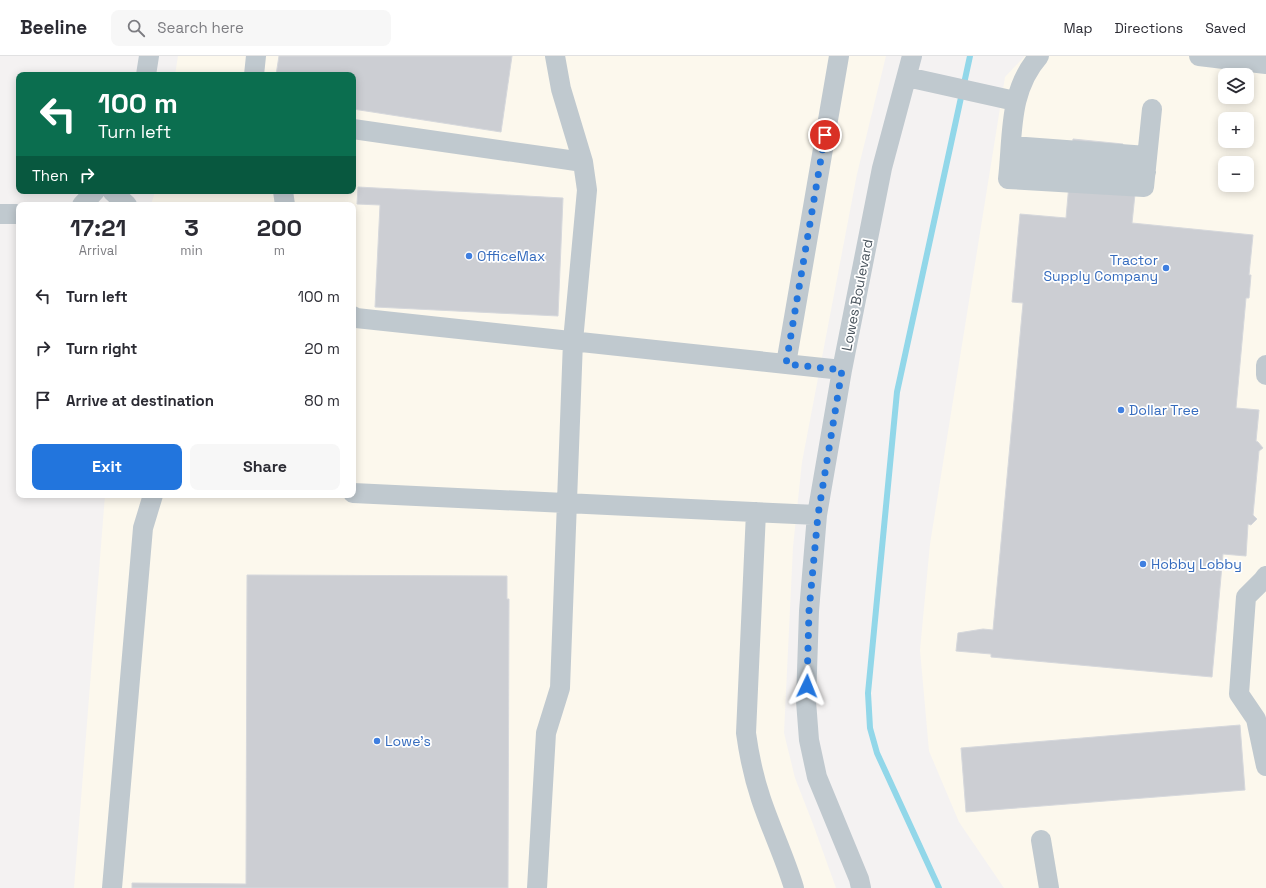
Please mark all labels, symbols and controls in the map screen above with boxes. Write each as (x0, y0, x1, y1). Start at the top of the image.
search box (111, 10, 391, 46)
text: Beeline (20, 15, 87, 40)
icon: search (125, 17, 147, 39)
text: Search here (157, 18, 244, 37)
text: Map (1063, 19, 1093, 37)
text: Directions (1115, 19, 1183, 37)
text: Saved (1205, 19, 1246, 37)
map controls (1218, 68, 1254, 192)
button: layers (1218, 68, 1254, 104)
text: 100 m (98, 85, 178, 121)
icon: left (32, 88, 84, 140)
button: + (1218, 112, 1254, 148)
pin (808, 118, 842, 152)
text: Turn left (98, 120, 171, 143)
icon: arrive (814, 124, 836, 146)
button: − (1218, 156, 1254, 192)
icon: right (76, 164, 98, 186)
text: Then (32, 166, 68, 185)
text: 17:21 (70, 212, 126, 243)
text: 3 (184, 212, 199, 243)
text: 200 (257, 212, 302, 243)
street label: Lowes Boulevard (837, 237, 877, 353)
text: Arrival (79, 242, 118, 259)
text: min (180, 242, 203, 259)
text: m (274, 242, 285, 259)
place label: OfficeMax (477, 247, 545, 265)
marker: OfficeMax (464, 251, 474, 261)
place label: Tractor Supply Company (1043, 251, 1158, 285)
marker: Tractor Supply Company (1161, 263, 1171, 273)
icon: left (32, 285, 54, 307)
text: Turn left (66, 287, 128, 306)
text: 100 m (298, 287, 340, 306)
icon: right (32, 337, 54, 359)
text: Turn right (66, 339, 137, 358)
text: 20 m (305, 339, 340, 358)
icon: arrive (32, 389, 54, 411)
text: Arrive at destination (66, 391, 214, 410)
text: 80 m (304, 391, 340, 410)
place label: Dollar Tree (1129, 401, 1199, 419)
marker: Dollar Tree (1116, 405, 1126, 415)
button: Exit (32, 444, 182, 490)
button: Share (190, 444, 340, 490)
place label: Hobby Lobby (1151, 555, 1242, 573)
marker: Hobby Lobby (1138, 559, 1148, 569)
position arrow (786, 665, 828, 707)
place label: Lowe's (385, 732, 431, 750)
marker: Lowe's (372, 736, 382, 746)

